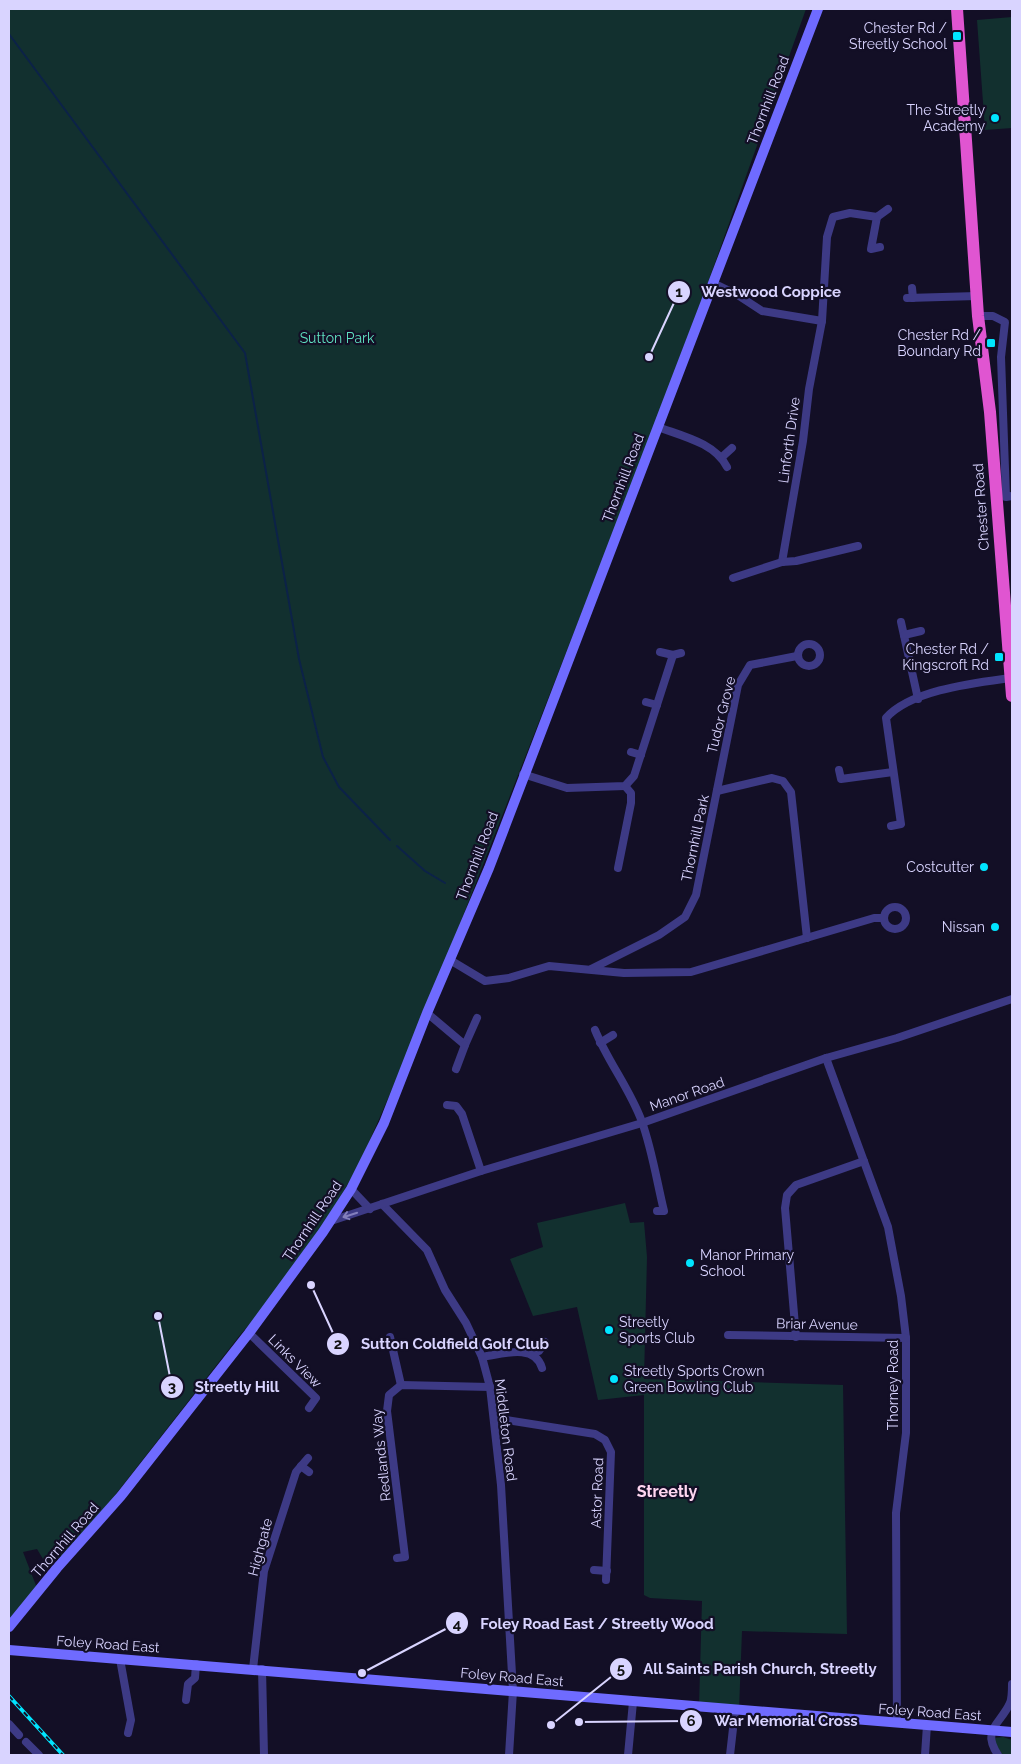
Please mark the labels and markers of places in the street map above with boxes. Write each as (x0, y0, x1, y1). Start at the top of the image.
place label: Chester Rd / Streetly School (849, 20, 948, 52)
marker: Chester Rd / Streetly School (951, 30, 963, 42)
place label: The Streetly Academy (907, 102, 985, 134)
marker: The Streetly Academy (989, 112, 1001, 124)
callout: Westwood Coppice (666, 277, 851, 307)
place label: Chester Rd / Boundary Rd (897, 327, 982, 359)
marker: Chester Rd / Boundary Rd (985, 337, 997, 349)
place label: Chester Rd / Kingscroft Rd (902, 641, 990, 673)
marker: Chester Rd / Kingscroft Rd (993, 651, 1005, 663)
place label: Costcutter (906, 859, 974, 875)
marker: Costcutter (978, 861, 990, 873)
place label: Nissan (942, 919, 985, 935)
marker: Nissan (989, 921, 1001, 933)
place label: Manor Primary School (700, 1247, 795, 1279)
marker: Manor Primary School (684, 1257, 696, 1269)
place label: Streetly Sports Club (619, 1314, 695, 1346)
marker: Streetly Sports Club (603, 1324, 615, 1336)
callout: Sutton Coldfield Golf Club (325, 1329, 559, 1359)
place label: Streetly Sports Crown Green Bowling Club (624, 1363, 764, 1395)
callout: Streetly Hill (159, 1372, 289, 1402)
marker: Streetly Sports Crown Green Bowling Club (608, 1373, 620, 1385)
callout: Foley Road East / Streetly Wood (444, 1608, 724, 1638)
callout: All Saints Parish Church, Streetly (608, 1654, 887, 1684)
callout: War Memorial Cross (679, 1706, 868, 1736)

